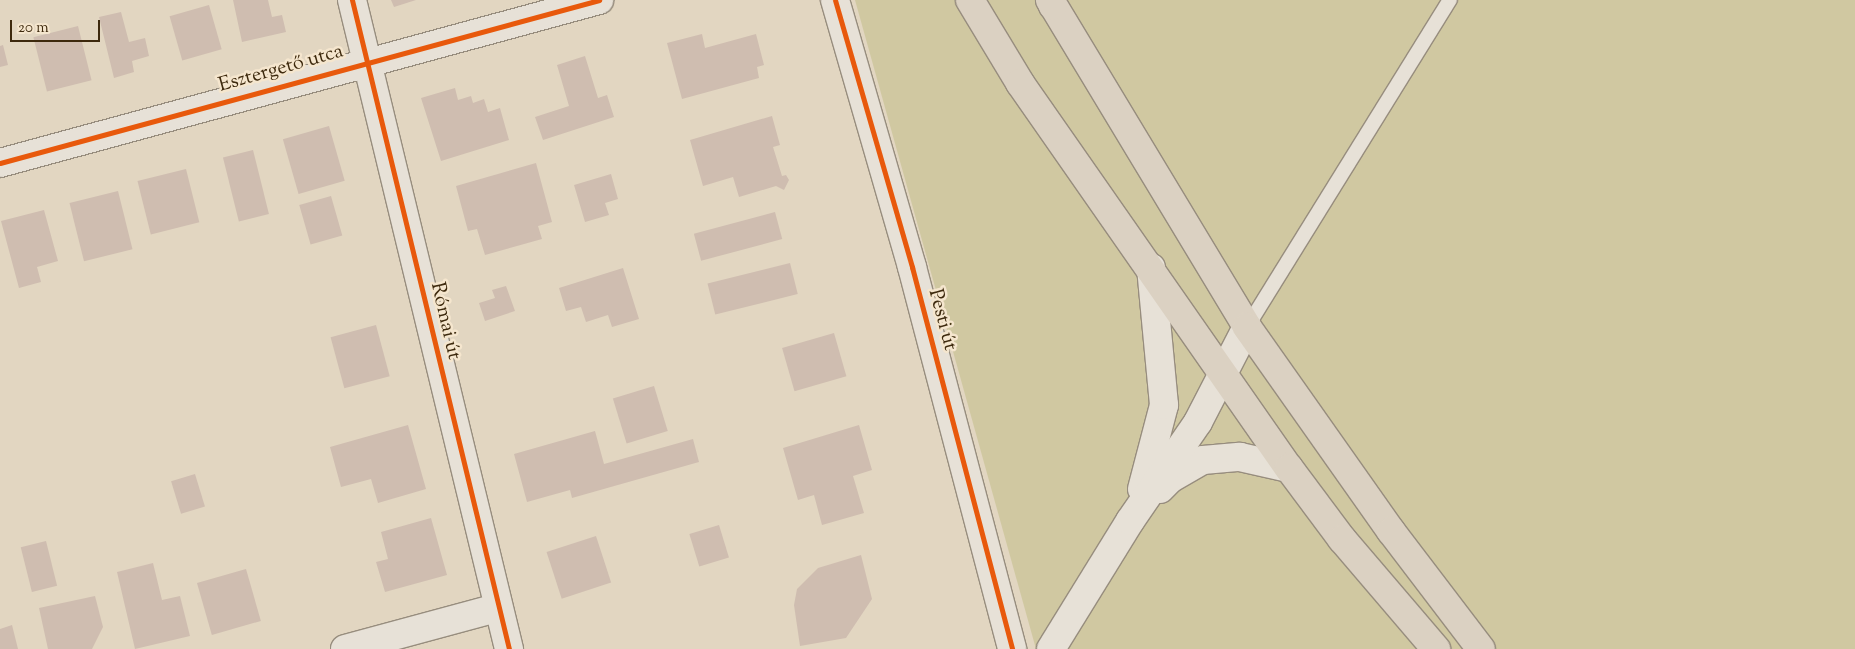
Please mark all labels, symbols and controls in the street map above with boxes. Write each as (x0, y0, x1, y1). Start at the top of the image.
scale bar (12, 10, 102, 42)
text: 20 m (18, 18, 49, 39)
street label: Esztergető utca (216, 40, 346, 98)
street label: Római út (424, 280, 466, 362)
street label: Pesti út (922, 287, 962, 353)

